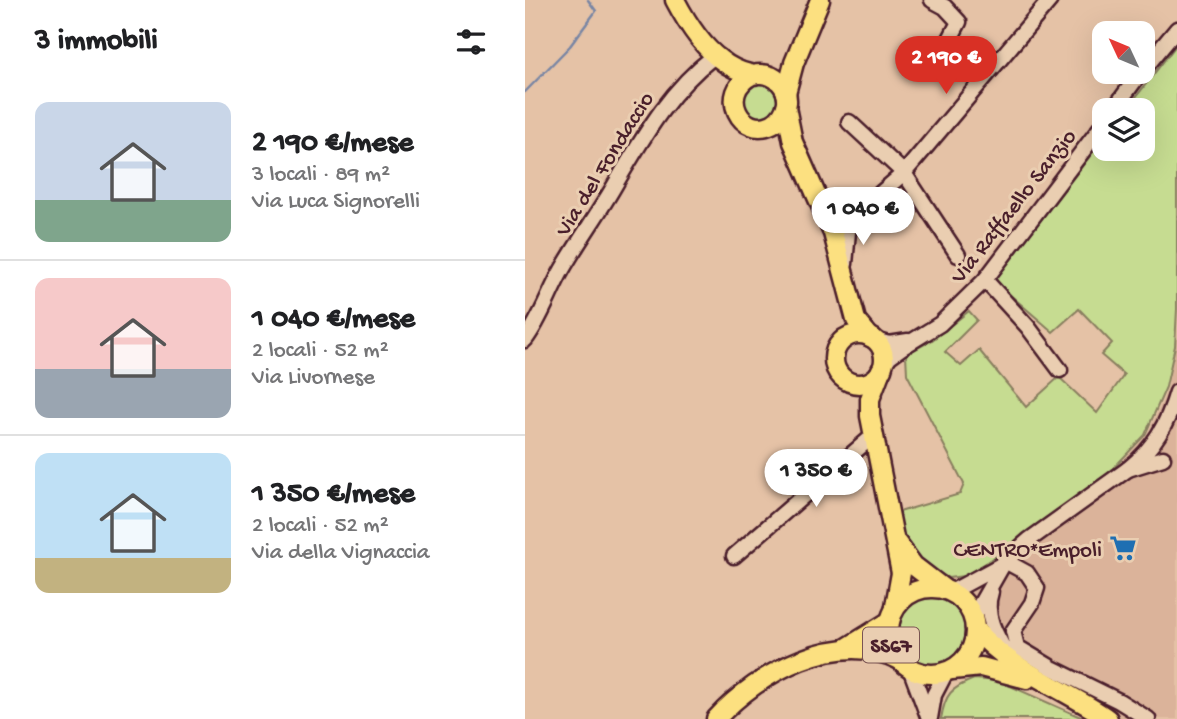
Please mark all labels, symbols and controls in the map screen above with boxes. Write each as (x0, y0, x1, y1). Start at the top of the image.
north arrow (1092, 21, 1155, 84)
map controls (1092, 21, 1155, 161)
icon: filters (452, 23, 490, 61)
text: 3 immobili (35, 25, 158, 60)
pin: 2 190 € (881, 36, 1011, 96)
text: 2 190 € (911, 45, 981, 72)
street label: Via del Fondaccio (550, 88, 661, 243)
button: layers (1092, 98, 1155, 161)
street label: Via Raffaello Sanzio (945, 125, 1083, 291)
text: 2 190 €/mese (252, 127, 413, 162)
icon: home (91, 130, 175, 214)
text: 3 locali · 89 m² (252, 162, 390, 189)
pin: 1 040 € (798, 188, 928, 247)
text: Via Luca Signorelli (252, 189, 420, 216)
text: 1 040 € (828, 196, 898, 223)
text: 1 040 €/mese (252, 303, 415, 338)
icon: home (91, 306, 175, 390)
text: 2 locali · 52 m² (252, 338, 389, 365)
text: Via Livornese (252, 365, 375, 392)
pin: 1 350 € (751, 449, 881, 509)
text: 1 350 € (781, 458, 851, 485)
text: 1 350 €/mese (252, 478, 415, 513)
icon: home (91, 481, 175, 565)
text: 2 locali · 52 m² (252, 513, 389, 540)
supermarket icon: CENTRO*Empoli (1108, 533, 1138, 563)
place label: CENTRO*Empoli (954, 538, 1102, 565)
text: Via della Vignaccia (252, 540, 430, 567)
road number: SS67 (863, 628, 919, 662)

